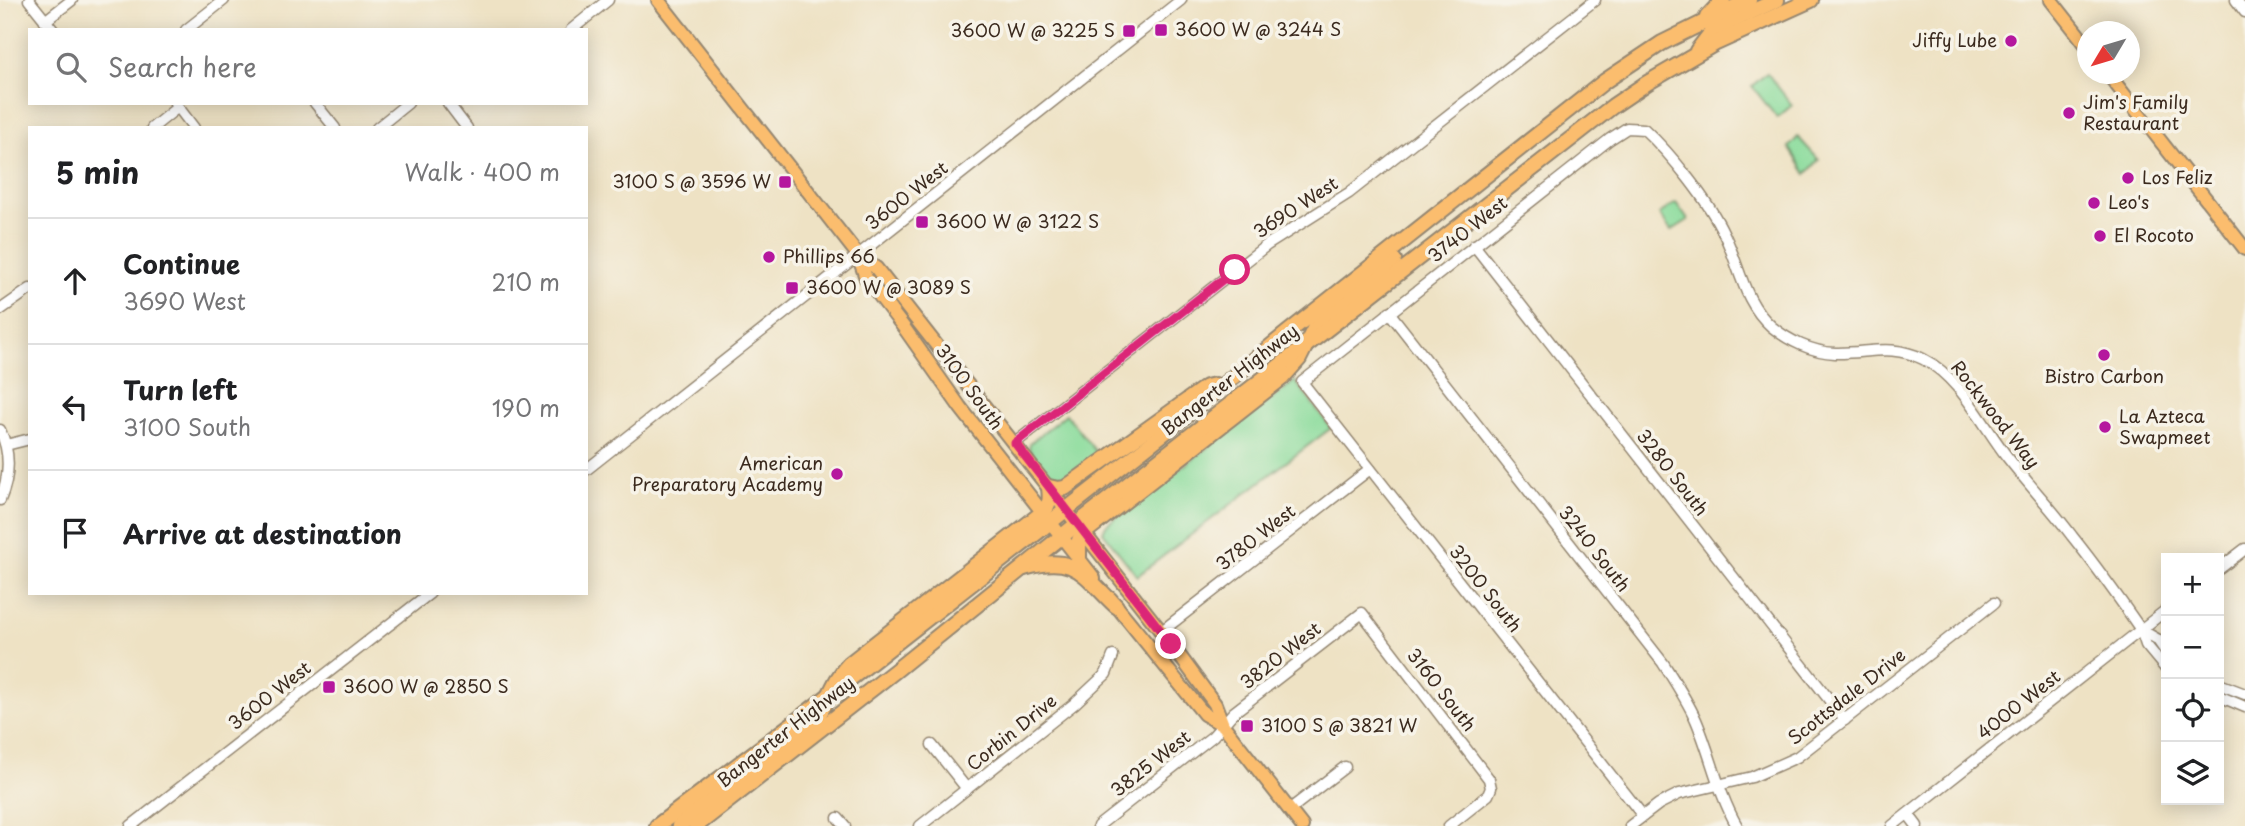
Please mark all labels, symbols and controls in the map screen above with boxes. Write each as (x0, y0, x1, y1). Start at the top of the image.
place label: 3600 W @ 3244 S (1175, 15, 1341, 42)
place label: 3600 W @ 3225 S (950, 16, 1115, 43)
north arrow (2077, 21, 2140, 84)
marker: 3600 W @ 3244 S (1153, 22, 1169, 38)
marker: 3600 W @ 3225 S (1121, 23, 1137, 39)
place label: Jiffy Lube (1912, 26, 1997, 53)
search box (28, 28, 588, 105)
marker: Jiffy Lube (2003, 33, 2019, 49)
text: Search here (108, 47, 257, 86)
icon: search (52, 48, 90, 86)
place label: Jim's Family Restaurant (2083, 88, 2189, 136)
marker: Jim's Family Restaurant (2061, 105, 2077, 121)
text: 5 min (56, 149, 139, 194)
text: Walk · 400 m (405, 154, 560, 189)
street label: 3600 West (859, 154, 953, 236)
place label: Los Feliz (2142, 163, 2213, 190)
place label: 3100 S @ 3596 W (612, 167, 771, 194)
street label: 3690 West (1247, 169, 1343, 244)
marker: Los Feliz (2120, 170, 2136, 186)
marker: 3100 S @ 3596 W (777, 174, 793, 190)
place label: Leo's (2108, 188, 2149, 215)
street label: 3740 West (1422, 189, 1513, 268)
marker: Leo's (2086, 195, 2102, 211)
place label: 3600 W @ 3122 S (936, 207, 1099, 234)
marker: 3600 W @ 3122 S (914, 214, 930, 230)
place label: El Rocoto (2114, 221, 2194, 248)
marker: El Rocoto (2092, 228, 2108, 244)
place label: Phillips 66 (783, 242, 875, 269)
text: Continue (123, 244, 240, 283)
marker: Phillips 66 (761, 249, 777, 265)
route start (1219, 254, 1250, 285)
icon: ahead (56, 262, 94, 300)
text: 210 m (492, 264, 560, 299)
place label: 3600 W @ 3089 S (806, 273, 971, 300)
marker: 3600 W @ 3089 S (784, 280, 800, 296)
text: 3690 West (123, 283, 246, 318)
street label: Bangerter Highway (1155, 317, 1303, 441)
street label: 3100 South (930, 338, 1011, 435)
marker: Bistro Carbon (2096, 347, 2112, 363)
street label: Rockwood Way (1945, 354, 2047, 474)
place label: Bistro Carbon (2044, 362, 2164, 389)
text: Turn left (123, 370, 238, 409)
icon: left (56, 388, 94, 426)
text: 190 m (492, 390, 560, 425)
place label: La Azteca Swapmeet (2119, 402, 2210, 450)
text: 3100 South (123, 409, 251, 444)
marker: La Azteca Swapmeet (2097, 419, 2113, 435)
street label: 3280 South (1631, 423, 1716, 521)
place label: American Preparatory Academy (632, 449, 823, 497)
marker: American Preparatory Academy (829, 466, 845, 482)
street label: 3780 West (1210, 497, 1301, 576)
street label: 3240 South (1553, 499, 1637, 597)
icon: arrive (56, 514, 94, 552)
text: Arrive at destination (123, 514, 402, 553)
street label: 3200 South (1443, 539, 1529, 638)
map controls (2161, 553, 2224, 805)
button: + (2161, 553, 2224, 616)
street label: 3820 West (1234, 615, 1326, 695)
button: − (2161, 616, 2224, 679)
route end (1155, 628, 1186, 659)
street label: Scottsdale Drive (1781, 641, 1911, 751)
street label: 3160 South (1401, 642, 1483, 736)
street label: 3600 West (222, 654, 316, 736)
street label: 4000 West (1971, 663, 2066, 745)
street label: Bangerter Highway (711, 669, 859, 793)
place label: 3600 W @ 2850 S (343, 672, 509, 699)
marker: 3600 W @ 2850 S (321, 679, 337, 695)
button: locate (2161, 679, 2224, 742)
street label: Corbin Drive (960, 687, 1062, 777)
place label: 3100 S @ 3821 W (1261, 711, 1418, 738)
marker: 3100 S @ 3821 W (1239, 718, 1255, 734)
street label: 3825 West (1104, 723, 1196, 803)
button: layers (2161, 742, 2224, 805)

